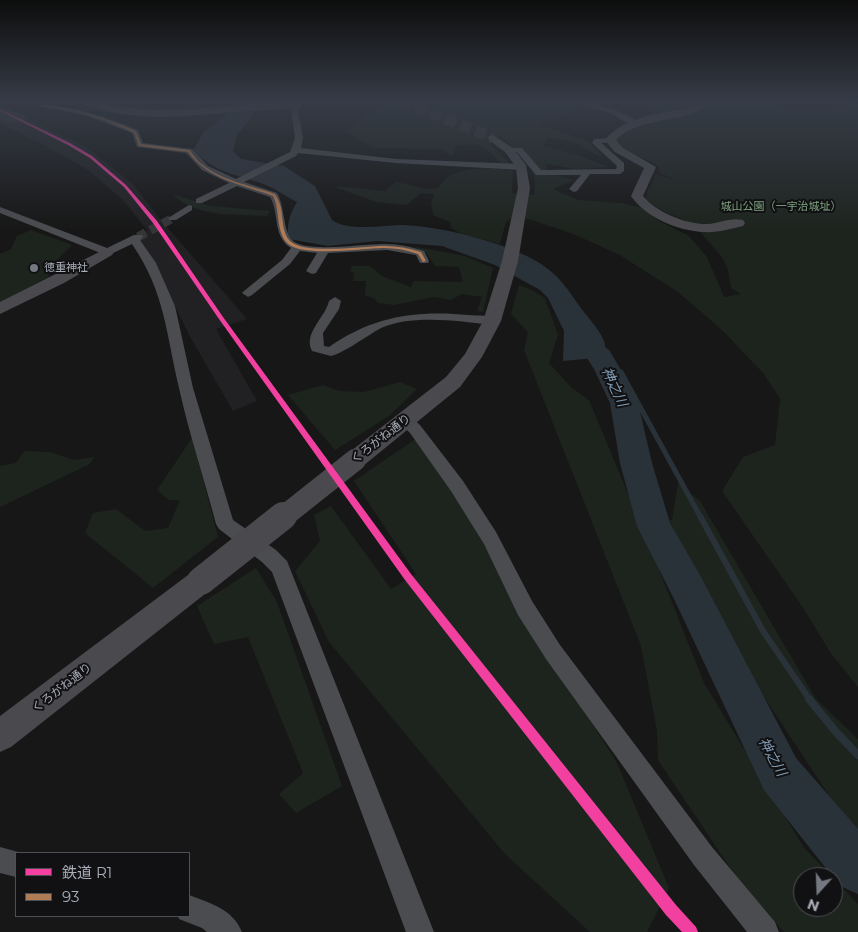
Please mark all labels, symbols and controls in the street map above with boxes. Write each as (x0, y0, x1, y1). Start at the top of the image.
park label: 城山公園（一宇治城址） (721, 200, 841, 214)
place label: 徳重神社 (44, 261, 88, 275)
marker: 徳重神社 (28, 262, 40, 274)
water label: 神之川 (598, 364, 630, 410)
street label: くろがね通り (348, 411, 414, 467)
street label: くろがね通り (29, 660, 95, 716)
water label: 神之川 (754, 735, 790, 779)
legend (15, 852, 190, 917)
text: 鉄道 R1 (62, 863, 112, 882)
north arrow (793, 867, 843, 917)
text: 93 (62, 887, 79, 906)
text: N (805, 895, 822, 916)

